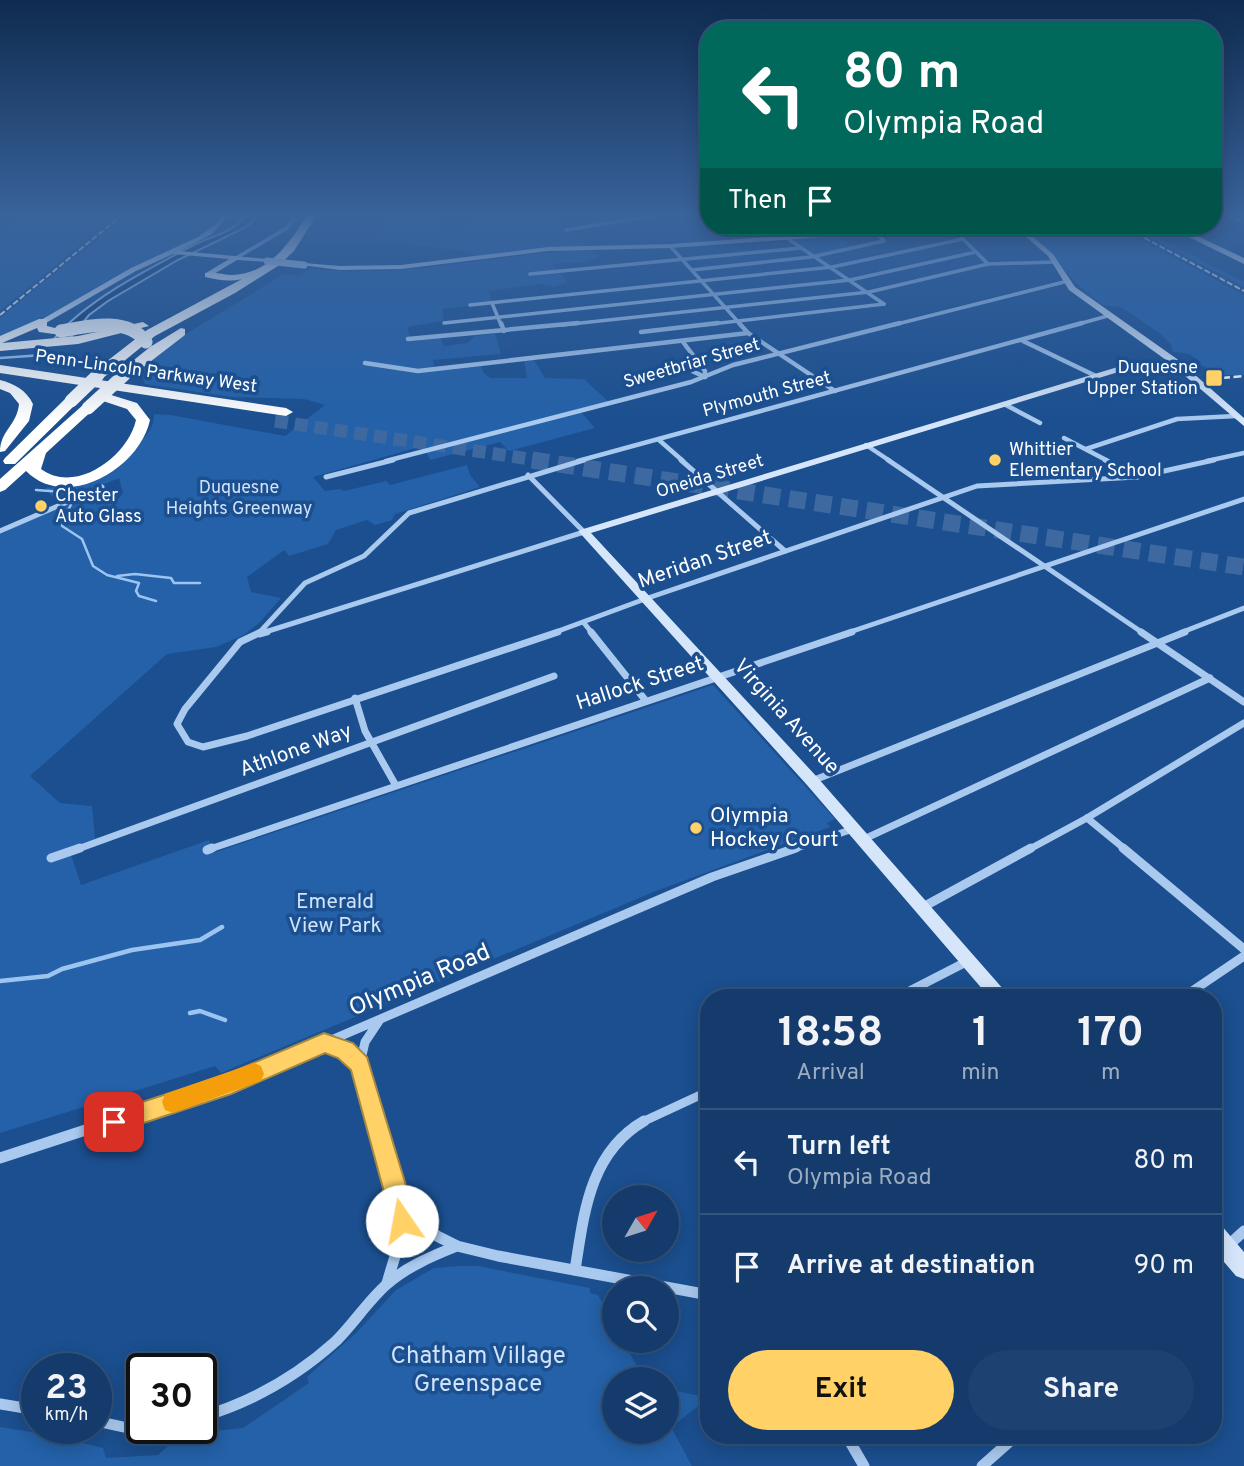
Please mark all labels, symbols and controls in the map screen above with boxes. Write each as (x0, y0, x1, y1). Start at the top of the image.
text: 80 m (843, 44, 960, 106)
icon: left (728, 49, 819, 140)
text: Olympia Road (843, 105, 1044, 145)
icon: arrive (801, 182, 839, 220)
text: Then (728, 185, 787, 218)
street label: Sweetbriar Street (621, 334, 763, 394)
street label: Penn-Lincoln Parkway West (34, 345, 258, 399)
place label: Duquesne Upper Station (1086, 357, 1198, 401)
street label: Plymouth Street (700, 367, 834, 423)
marker: Duquesne Upper Station (1204, 368, 1224, 388)
place label: Whittier Elementary School (1009, 439, 1162, 483)
street label: Oneida Street (653, 450, 767, 504)
marker: Whittier Elementary School (987, 452, 1003, 468)
park label: Duquesne Heights Greenway (166, 477, 312, 521)
place label: Chester Auto Glass (55, 485, 142, 529)
marker: Chester Auto Glass (33, 498, 49, 514)
street label: Meridan Street (635, 525, 775, 595)
street label: Hallock Street (573, 651, 707, 717)
street label: Virginia Avenue (727, 654, 845, 780)
street label: Athlone Way (236, 718, 356, 784)
place label: Olympia Hockey Court (710, 803, 839, 854)
marker: Olympia Hockey Court (688, 820, 704, 836)
park label: Emerald View Park (288, 889, 382, 940)
street label: Olympia Road (345, 938, 495, 1024)
text: 18:58 (778, 1008, 883, 1061)
text: 1 (972, 1008, 989, 1061)
text: 170 (1077, 1008, 1144, 1061)
text: Arrival (796, 1059, 865, 1088)
text: min (961, 1059, 999, 1088)
text: m (1101, 1059, 1120, 1088)
pin (84, 1092, 144, 1152)
icon: arrive (95, 1103, 133, 1141)
text: Turn left (787, 1131, 891, 1164)
icon: left (728, 1143, 766, 1181)
text: 80 m (1134, 1145, 1194, 1178)
text: Olympia Road (787, 1164, 932, 1193)
position arrow (365, 1184, 439, 1258)
north arrow (602, 1185, 679, 1262)
map controls (602, 1185, 679, 1444)
icon: arrive (728, 1248, 766, 1286)
text: Arrive at destination (787, 1250, 1035, 1283)
text: 90 m (1134, 1250, 1194, 1283)
button: search (602, 1276, 679, 1353)
park label: Chatham Village Greenspace (390, 1342, 566, 1400)
button: Exit (728, 1350, 954, 1430)
button: Share (968, 1350, 1194, 1430)
speed limit sign: 30 (126, 1353, 217, 1444)
text: 23 (45, 1367, 88, 1411)
button: layers (602, 1367, 679, 1444)
text: km/h (45, 1404, 88, 1427)

